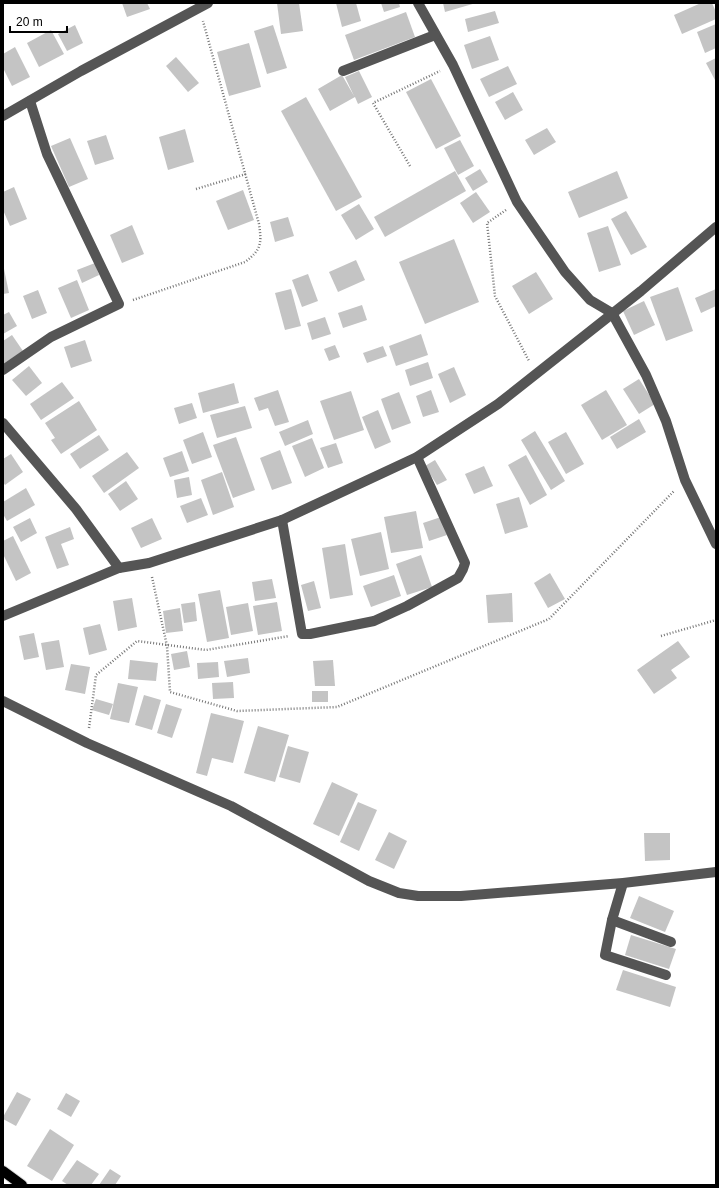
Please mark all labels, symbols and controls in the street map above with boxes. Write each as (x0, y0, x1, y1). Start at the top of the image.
scale bar (10, 8, 67, 34)
text: 20 m (16, 15, 43, 29)

